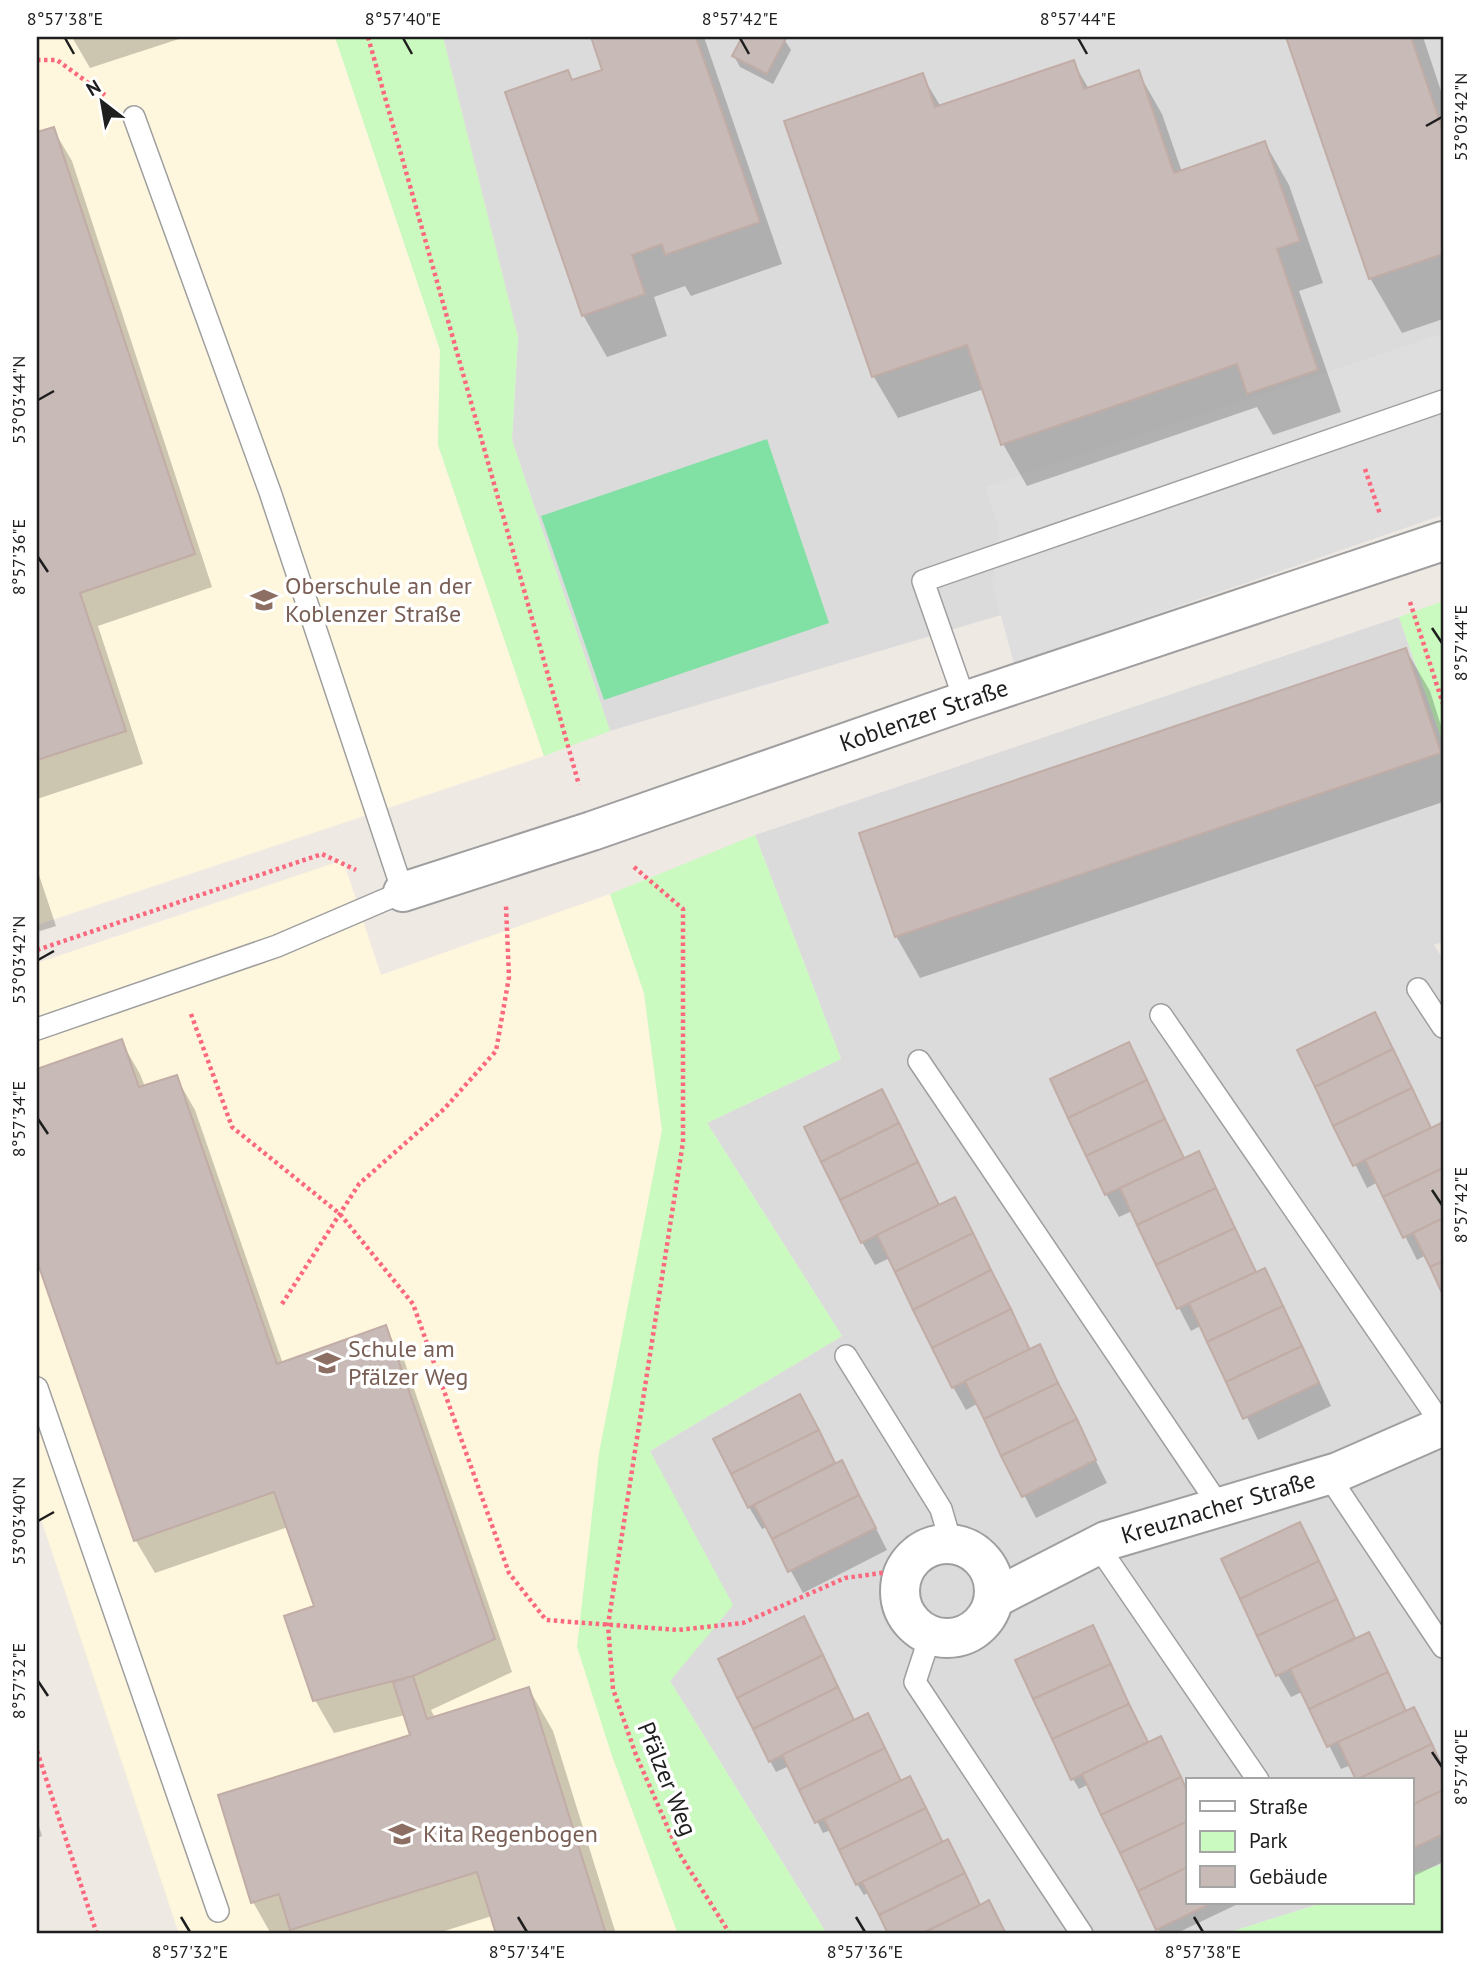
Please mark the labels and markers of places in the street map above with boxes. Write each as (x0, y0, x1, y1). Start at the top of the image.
place label: Oberschule an der Koblenzer Straße (285, 570, 472, 629)
school or university icon: Oberschule an der Koblenzer Straße (249, 585, 279, 615)
place label: Schule am Pfälzer Weg (348, 1333, 468, 1392)
school or university icon: Schule am Pfälzer Weg (312, 1348, 342, 1378)
place label: Kita Regenbogen (423, 1818, 598, 1849)
school or university icon: Kita Regenbogen (387, 1819, 417, 1849)

